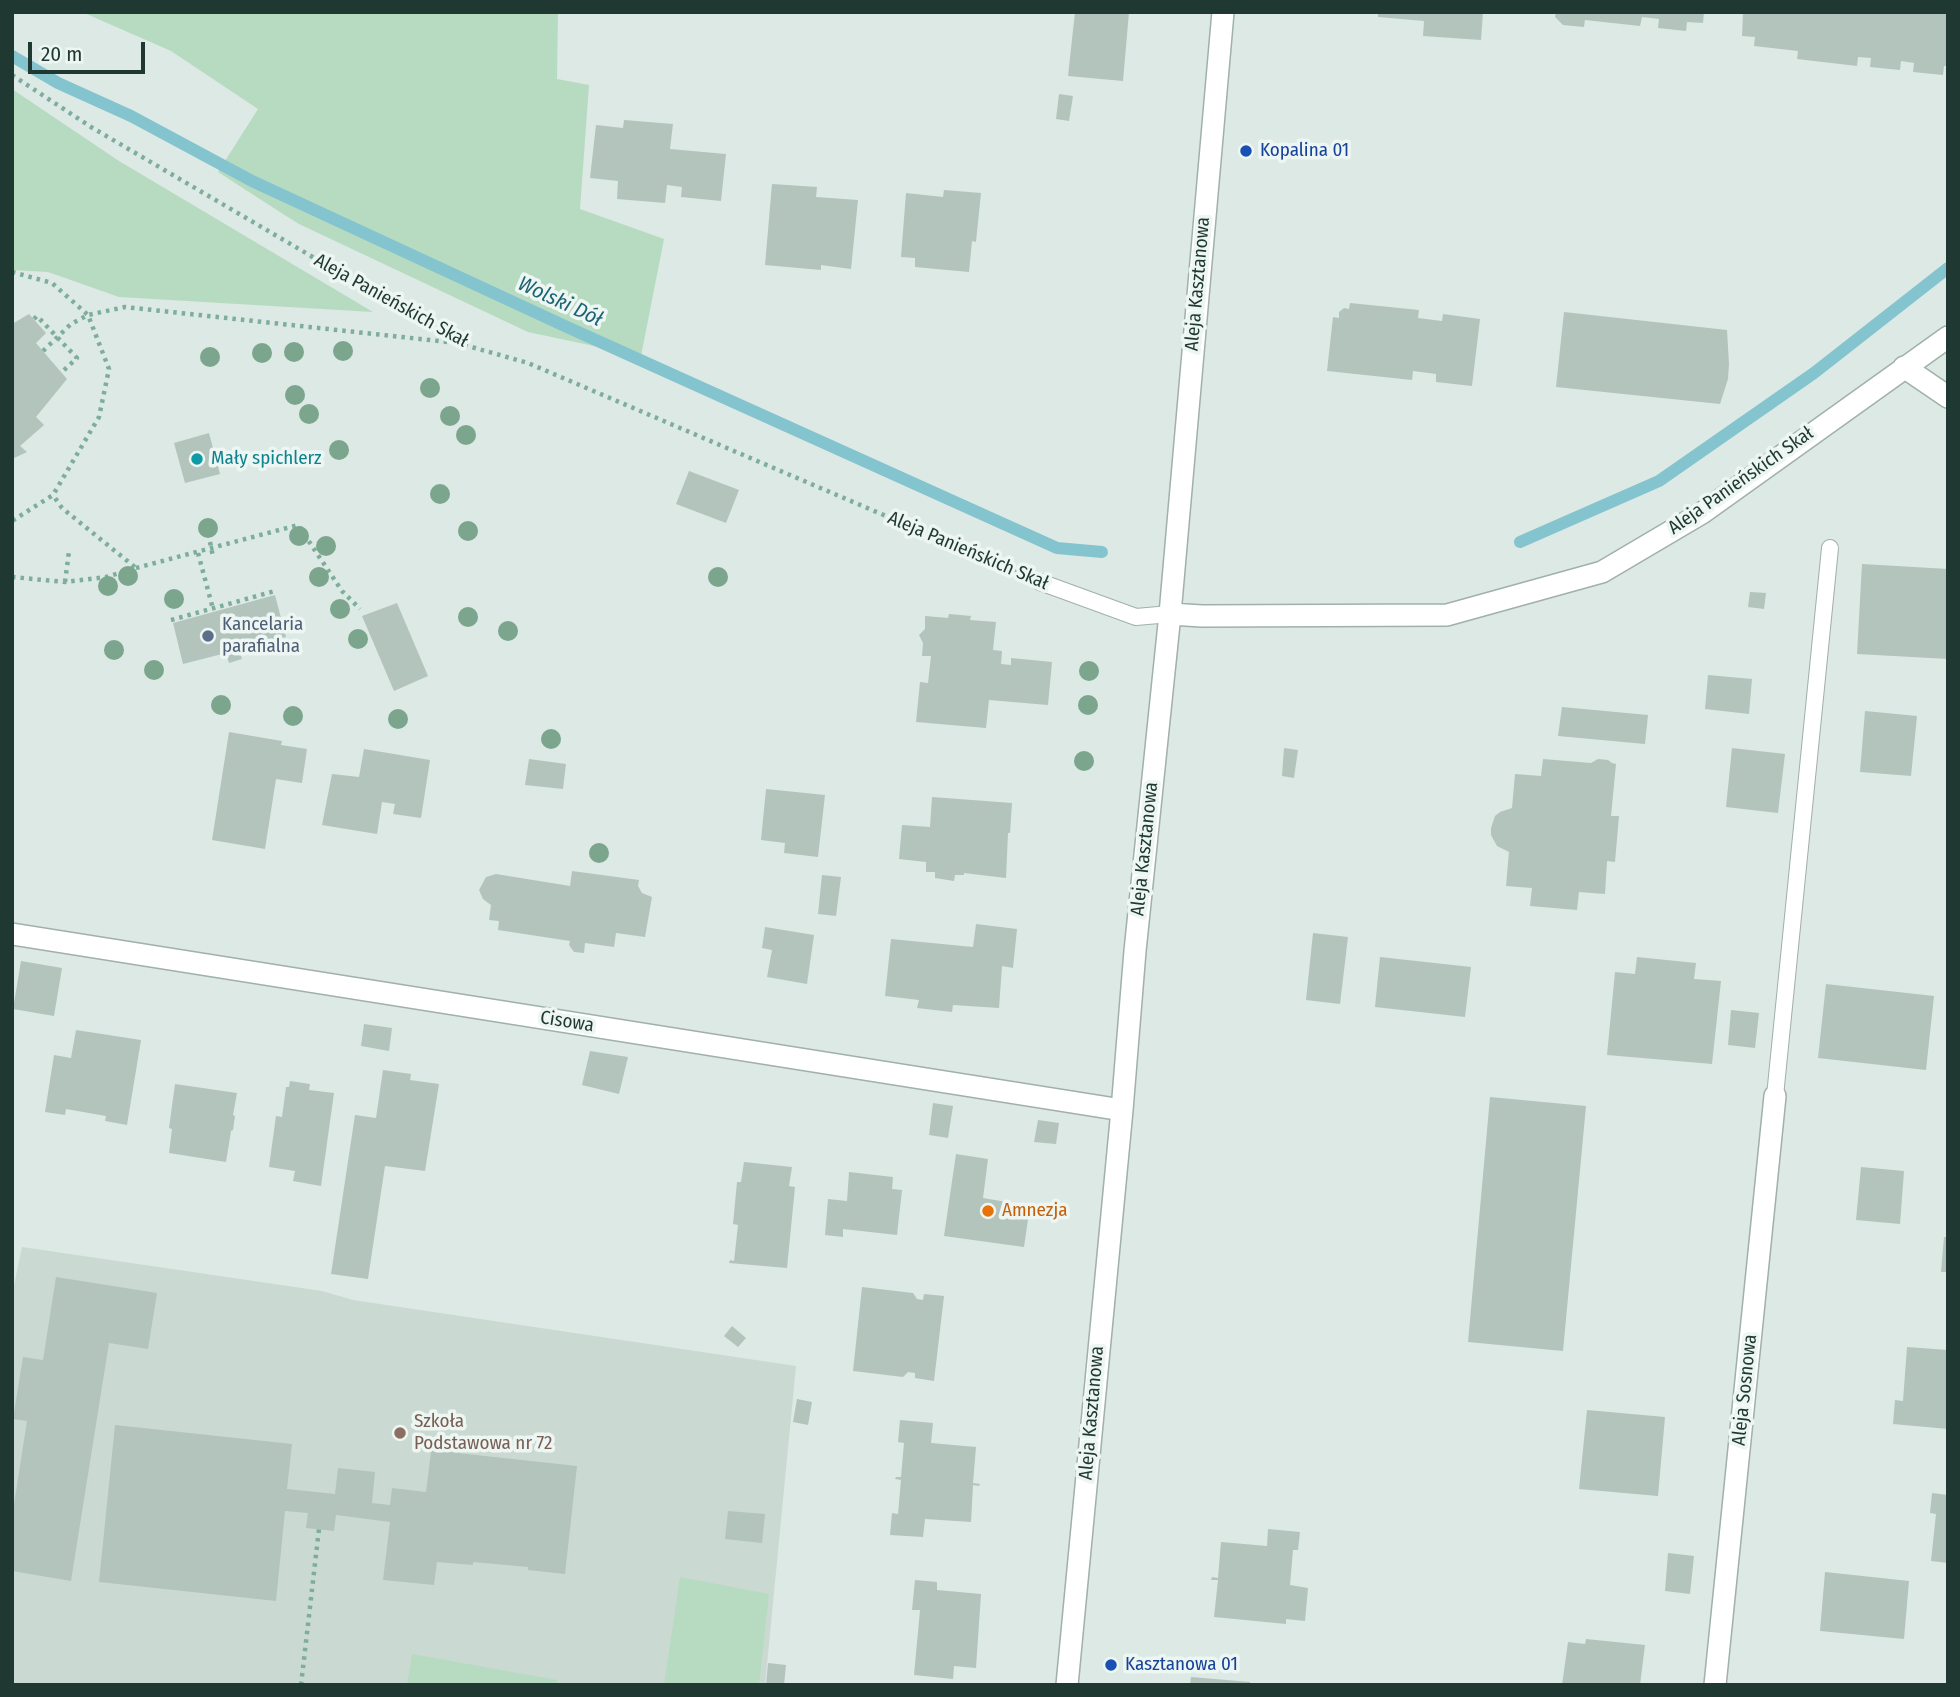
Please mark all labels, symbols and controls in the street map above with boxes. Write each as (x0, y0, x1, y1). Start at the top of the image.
scale bar (32, 28, 149, 72)
text: 20 m (41, 41, 82, 67)
place label: Kopalina 01 (1260, 140, 1349, 162)
marker: Kopalina 01 (1238, 143, 1254, 159)
street label: Aleja Kasztanowa (1181, 216, 1215, 352)
street label: Aleja Panieńskich Skał (310, 249, 472, 353)
water label: Wolski Dół (514, 271, 606, 333)
street label: Aleja Panieńskich Skał (1664, 422, 1818, 540)
place label: Mały spichlerz (211, 448, 322, 470)
marker: Mały spichlerz (189, 451, 205, 467)
street label: Aleja Panieńskich Skał (884, 507, 1052, 595)
place label: Kancelaria parafialna (222, 614, 303, 658)
marker: Kancelaria parafialna (200, 628, 216, 644)
street label: Aleja Kasztanowa (1127, 781, 1163, 917)
street label: Cisowa (539, 1007, 595, 1037)
place label: Amnezja (1002, 1200, 1067, 1222)
marker: Amnezja (980, 1203, 996, 1219)
street label: Aleja Sosnowa (1728, 1333, 1762, 1447)
street label: Aleja Kasztanowa (1075, 1345, 1109, 1481)
place label: Szkoła Podstawowa nr 72 (414, 1411, 552, 1455)
marker: Szkoła Podstawowa nr 72 (392, 1425, 408, 1441)
place label: Kasztanowa 01 (1125, 1654, 1238, 1676)
marker: Kasztanowa 01 (1103, 1657, 1119, 1673)

